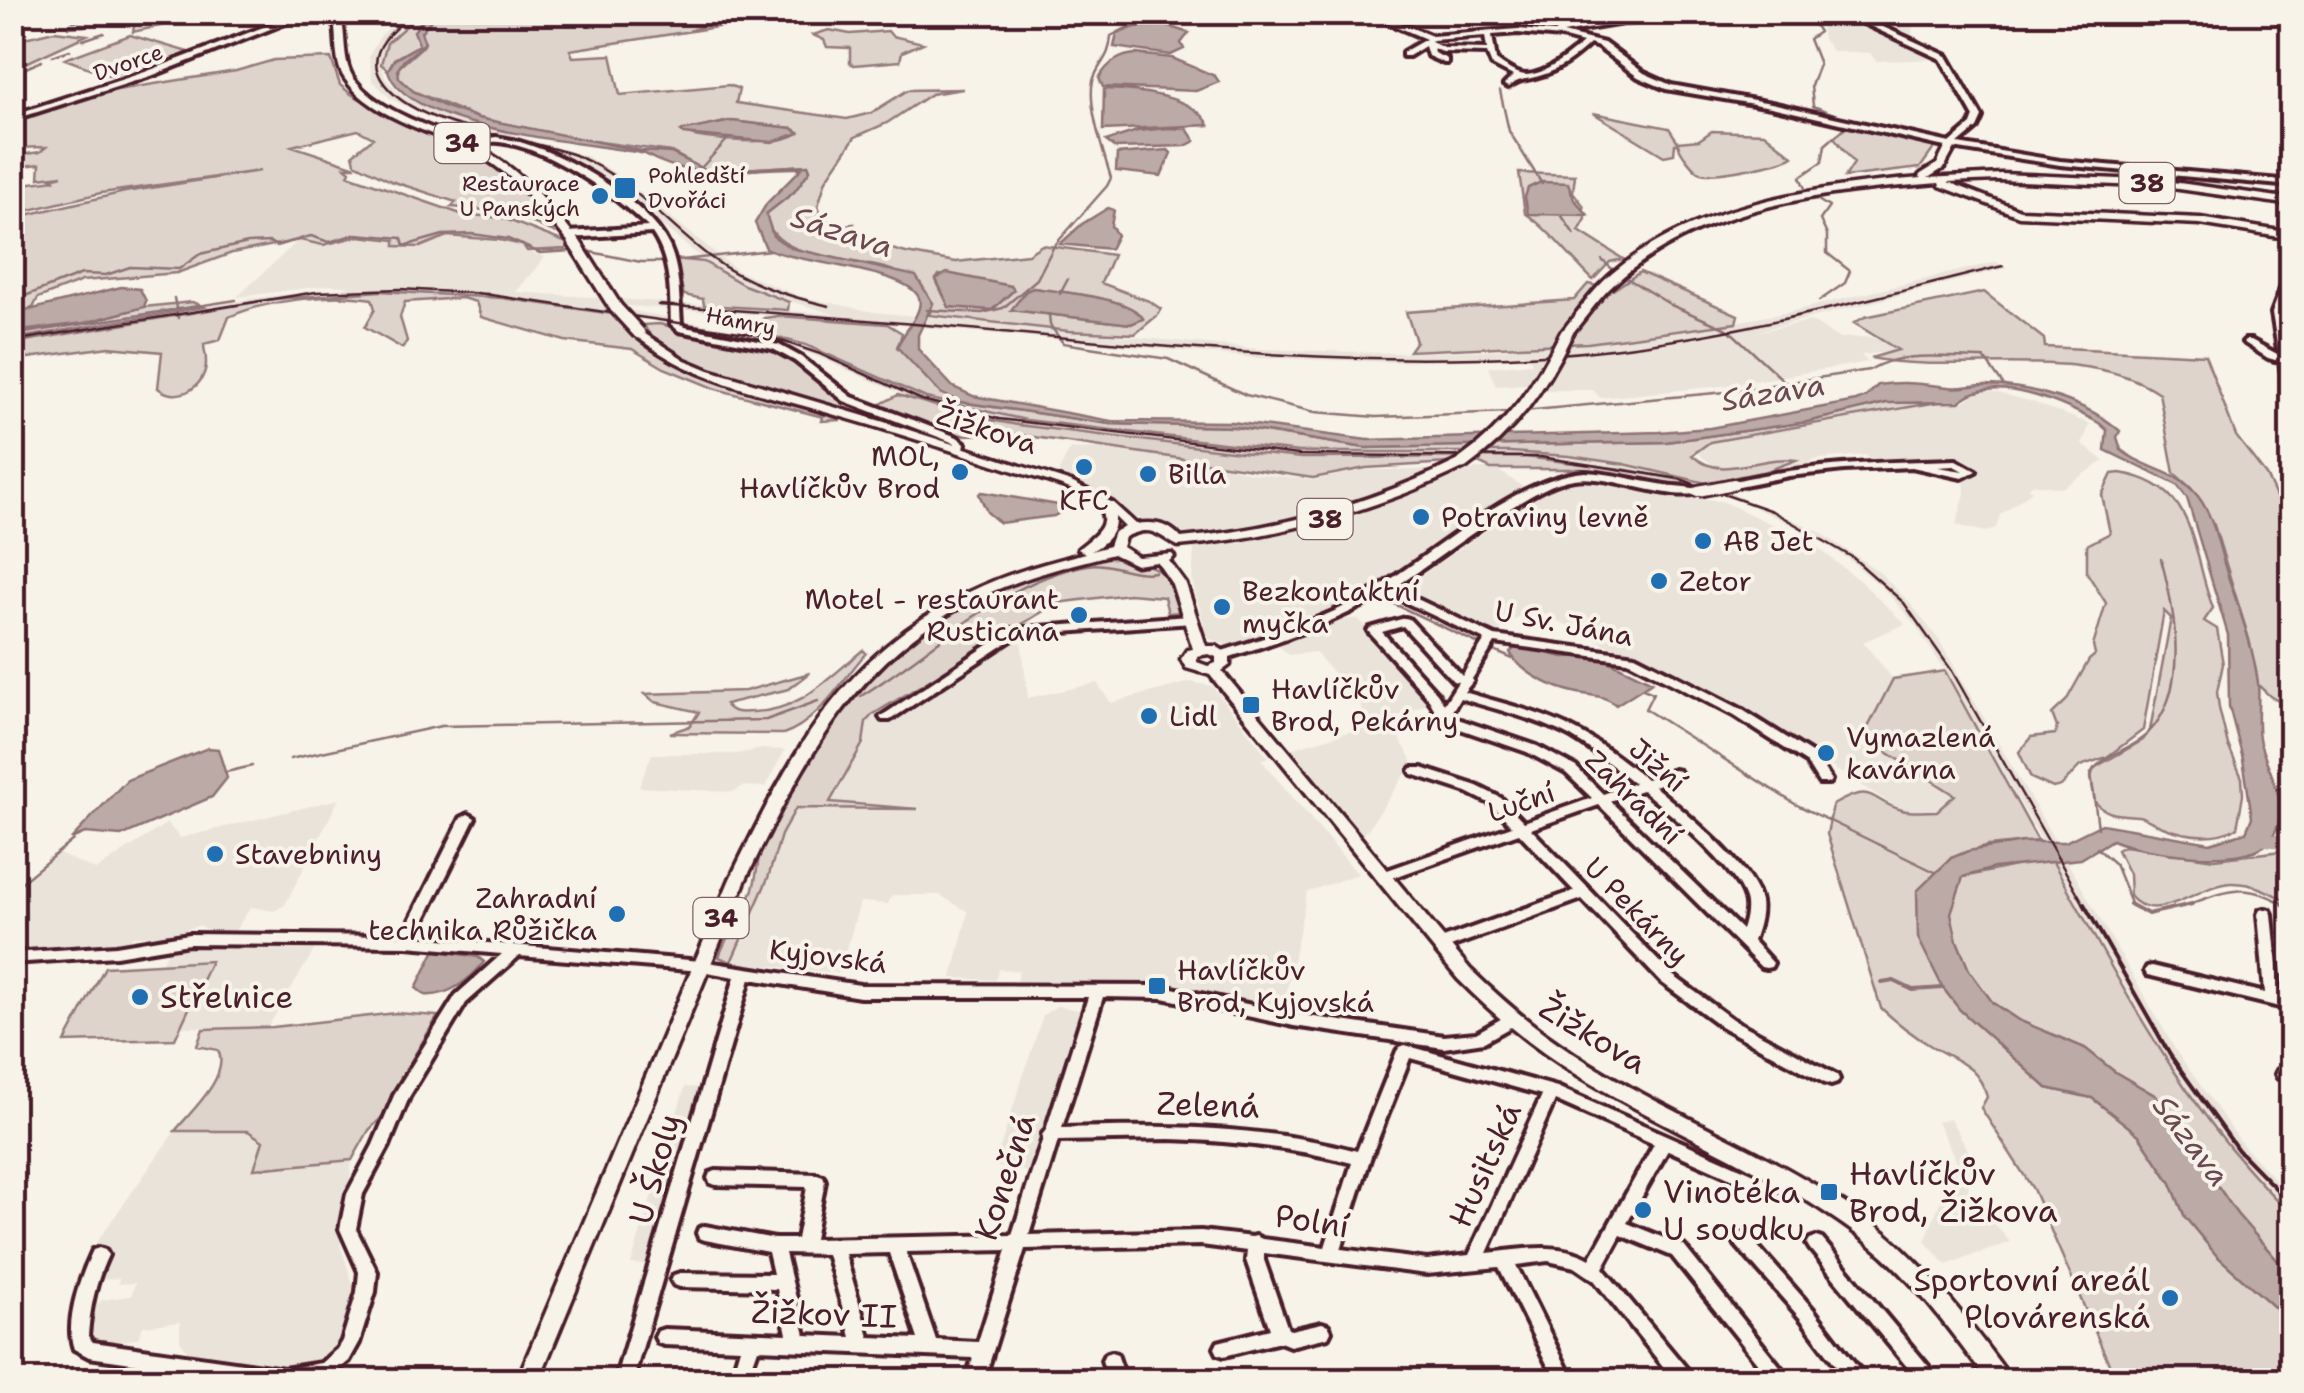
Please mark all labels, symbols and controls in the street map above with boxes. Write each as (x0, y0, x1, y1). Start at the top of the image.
street label: Dvorce (90, 37, 167, 88)
road number: 34 (434, 123, 490, 163)
place label: Pohledští Dvořáci (648, 161, 745, 215)
road number: 38 (2120, 163, 2174, 203)
place label: Restaurace U Panských (460, 169, 580, 223)
marker: Pohledští Dvořáci (612, 175, 638, 201)
marker: Restaurace U Panských (589, 185, 611, 207)
water label: Sázava (786, 196, 898, 267)
street label: Hamry (703, 300, 778, 343)
water label: Sázava (1718, 364, 1828, 421)
street label: Žižkova (932, 395, 1042, 463)
place label: MOL, Havlíčkův Brod (739, 437, 940, 507)
place label: Billa (1168, 455, 1226, 493)
marker: KFC (1073, 456, 1095, 478)
marker: MOL, Havlíčkův Brod (949, 461, 971, 483)
marker: Billa (1137, 463, 1159, 485)
place label: KFC (1059, 481, 1109, 519)
place label: Potraviny levně (1441, 498, 1649, 536)
road number: 38 (1298, 499, 1352, 539)
marker: Potraviny levně (1410, 506, 1432, 528)
place label: AB Jet (1723, 522, 1814, 560)
marker: AB Jet (1692, 530, 1714, 552)
place label: Zetor (1679, 562, 1752, 600)
marker: Zetor (1648, 570, 1670, 592)
place label: Bezkontaktní myčka (1242, 572, 1419, 642)
place label: Motel - restaurant Rusticana (804, 580, 1059, 650)
street label: U Sv. Jána (1492, 591, 1636, 655)
marker: Bezkontaktní myčka (1211, 596, 1233, 618)
marker: Motel - restaurant Rusticana (1068, 604, 1090, 626)
place label: Havlíčkův Brod, Pekárny (1271, 670, 1458, 740)
marker: Havlíčkův Brod, Pekárny (1240, 694, 1262, 716)
place label: Lidl (1169, 697, 1218, 735)
marker: Lidl (1138, 705, 1160, 727)
place label: Vymazlená kavárna (1846, 718, 1995, 788)
street label: Jižní (1621, 729, 1695, 801)
street label: Zahradní (1577, 741, 1691, 853)
marker: Vymazlená kavárna (1815, 742, 1837, 764)
street label: Luční (1482, 773, 1560, 831)
place label: Stavebniny (235, 835, 382, 873)
marker: Stavebniny (204, 843, 226, 865)
street label: U Pekárny (1576, 849, 1698, 973)
place label: Zahradní technika Růžička (368, 879, 597, 949)
road number: 34 (694, 898, 748, 938)
marker: Zahradní technika Růžička (606, 903, 628, 925)
street label: Kyjovská (767, 930, 889, 982)
place label: Havlíčkův Brod, Kyjovská (1177, 951, 1374, 1021)
place label: Střelnice (160, 975, 293, 1018)
marker: Havlíčkův Brod, Kyjovská (1146, 975, 1168, 997)
marker: Střelnice (129, 986, 151, 1008)
street label: Žižkova (1532, 986, 1655, 1083)
street label: Zelená (1156, 1081, 1260, 1128)
water label: Sázava (2144, 1087, 2239, 1195)
street label: Husitská (1438, 1096, 1531, 1234)
street label: U Školy (618, 1108, 691, 1229)
street label: Konečná (964, 1108, 1045, 1246)
place label: Havlíčkův Brod, Žižkova (1849, 1152, 2058, 1232)
place label: Vinotéka U soudku (1663, 1170, 1804, 1250)
marker: Havlíčkův Brod, Žižkova (1818, 1181, 1840, 1203)
street label: Polní (1272, 1193, 1352, 1248)
marker: Vinotéka U soudku (1632, 1199, 1654, 1221)
place label: Sportovní areál Plovárenská (1913, 1258, 2150, 1338)
marker: Sportovní areál Plovárenská (2159, 1287, 2181, 1309)
street label: Žižkov II (750, 1289, 898, 1338)

